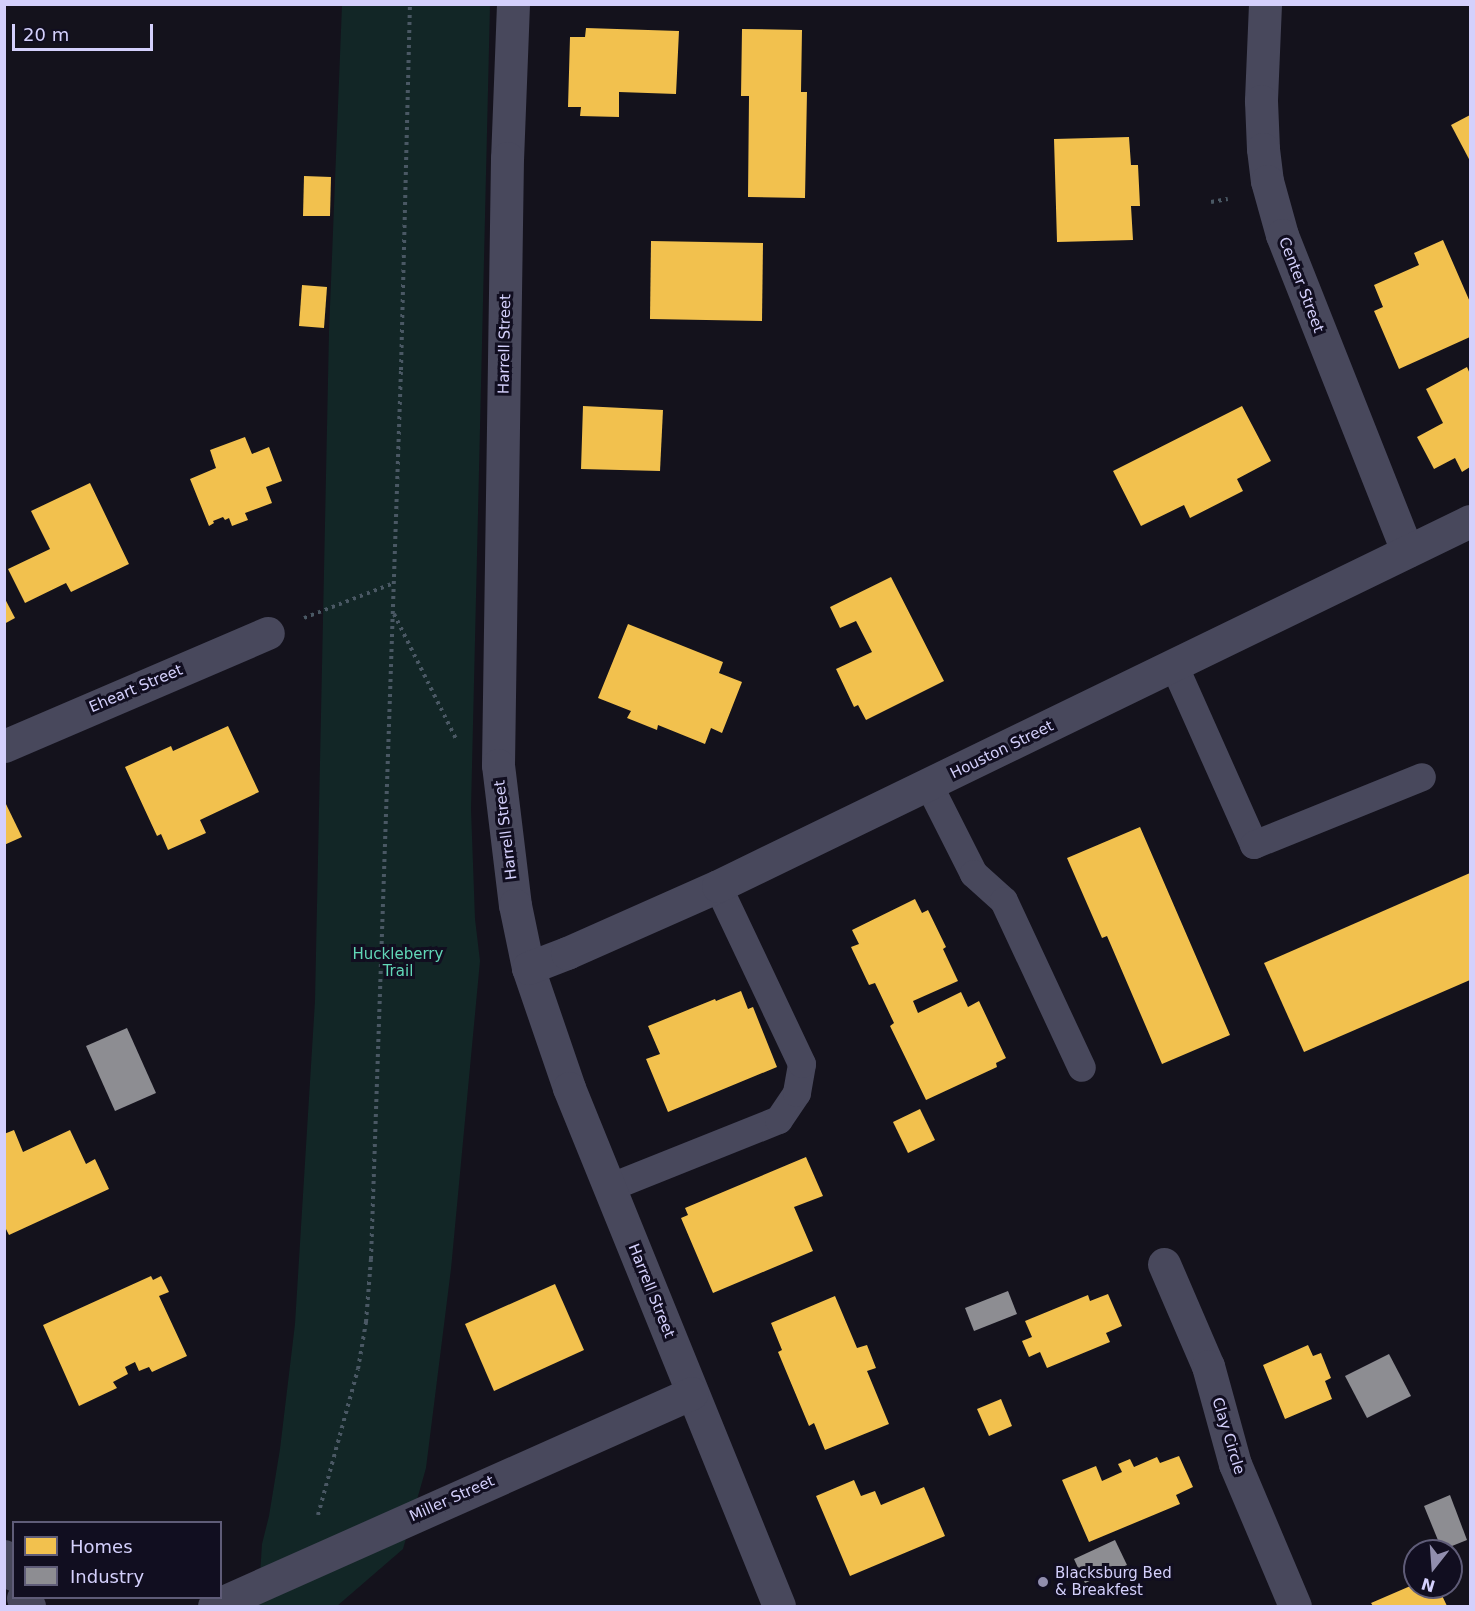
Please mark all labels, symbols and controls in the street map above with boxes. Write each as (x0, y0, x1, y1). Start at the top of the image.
scale bar (15, 12, 156, 50)
text: 20 m (23, 24, 69, 45)
street label: Center Street (1275, 235, 1327, 335)
street label: Harrell Street (495, 294, 515, 394)
street label: Eheart Street (87, 661, 185, 717)
street label: Houston Street (947, 717, 1057, 783)
street label: Harrell Street (491, 779, 521, 881)
park label: Huckleberry Trail (353, 945, 443, 980)
street label: Harrell Street (624, 1241, 678, 1341)
street label: Clay Circle (1208, 1395, 1248, 1477)
street label: Miller Street (407, 1472, 497, 1526)
legend (12, 1521, 222, 1599)
text: Homes (70, 1536, 133, 1557)
north arrow (1403, 1539, 1463, 1599)
place label: Blacksburg Bed & Breakfest (1055, 1564, 1172, 1599)
text: Industry (70, 1566, 144, 1587)
text: N (1419, 1574, 1437, 1596)
marker: Blacksburg Bed & Breakfest (1036, 1575, 1050, 1589)

